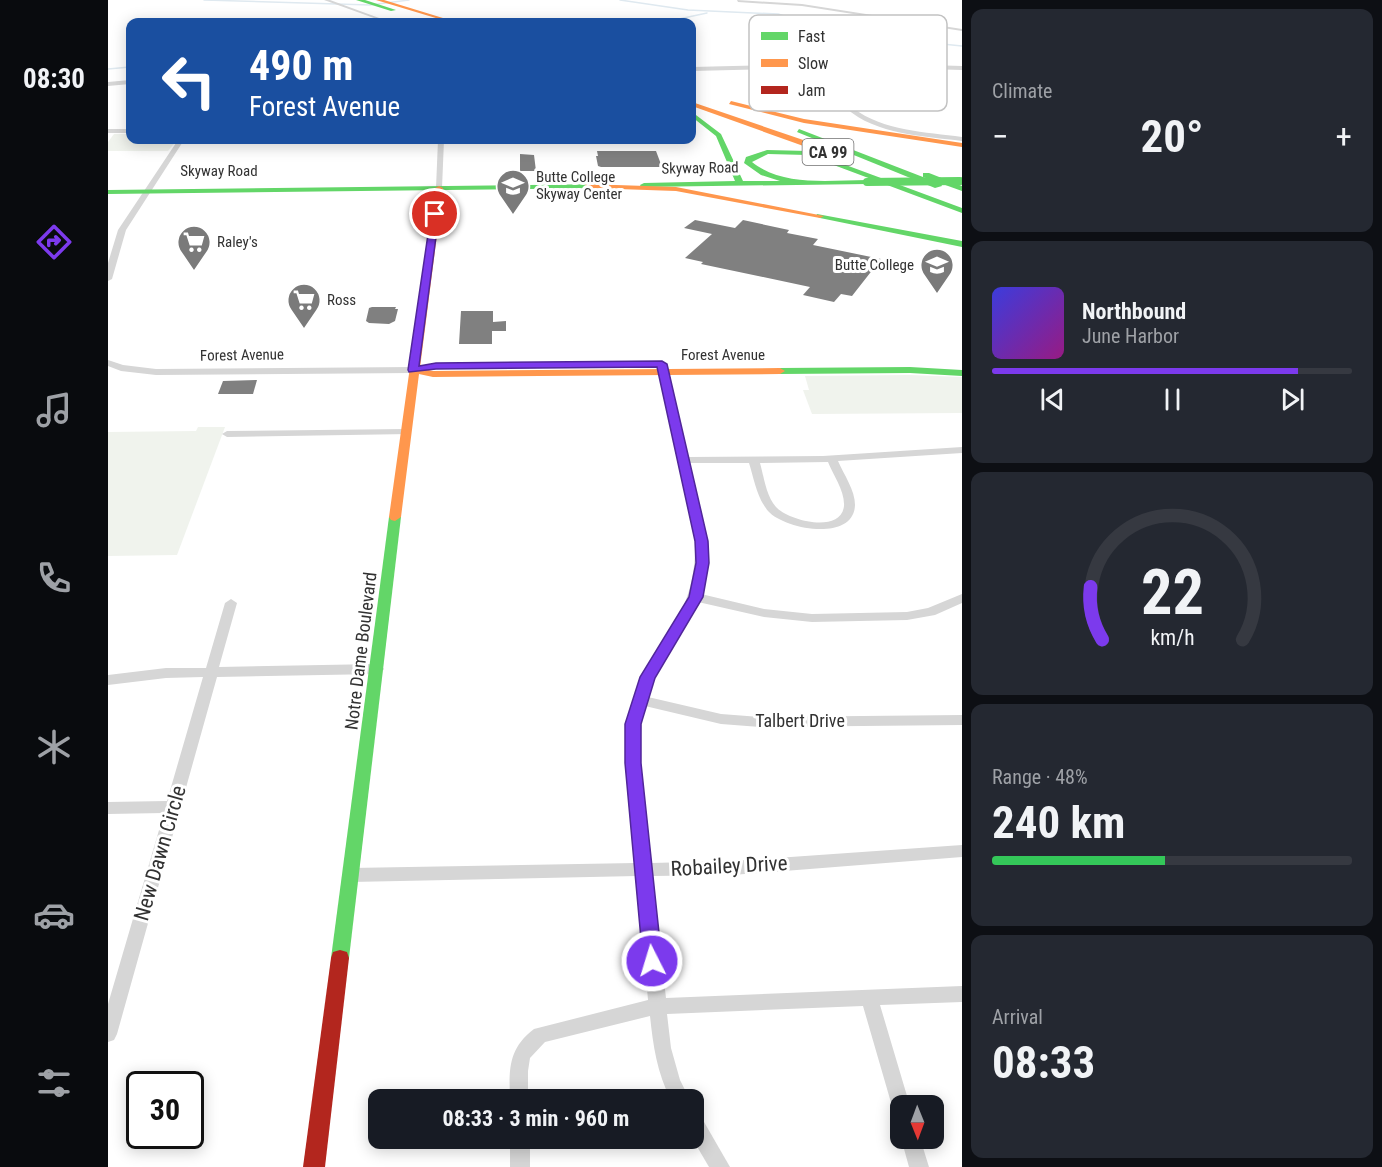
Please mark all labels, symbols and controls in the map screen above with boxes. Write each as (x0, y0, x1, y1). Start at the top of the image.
legend (749, 15, 947, 111)
text: Fast (798, 27, 825, 46)
text: 490 m (249, 41, 354, 90)
icon: left (150, 42, 228, 120)
text: Slow (798, 54, 828, 73)
text: 08:30 (23, 63, 85, 95)
text: Climate (992, 79, 1052, 103)
text: Jam (798, 81, 825, 100)
text: Forest Avenue (249, 91, 400, 123)
text: 20° (1141, 110, 1204, 163)
text: − (992, 117, 1009, 156)
text: + (1336, 117, 1352, 156)
road number: CA 99 (802, 139, 854, 165)
street label: Skyway Road (661, 158, 739, 178)
street label: Skyway Road (180, 162, 258, 180)
school or university icon: Butte College Skyway Center (495, 168, 531, 215)
place label: Butte College Skyway Center (536, 168, 623, 203)
pin (409, 188, 460, 239)
icon: arrive (418, 197, 451, 230)
icon: directions (33, 221, 75, 263)
supermarket icon: Raley's (176, 224, 212, 271)
place label: Raley's (217, 233, 258, 251)
school or university icon: Butte College (919, 247, 955, 294)
place label: Butte College (835, 256, 914, 274)
supermarket icon: Ross (286, 282, 322, 329)
place label: Ross (327, 291, 356, 309)
text: Northbound (1082, 299, 1186, 324)
text: June Harbor (1082, 324, 1179, 348)
street label: Forest Avenue (200, 345, 284, 365)
street label: Forest Avenue (681, 346, 765, 364)
icon: previous (1036, 383, 1069, 416)
icon: pause (1156, 383, 1189, 416)
icon: next (1276, 383, 1309, 416)
icon: music (33, 389, 75, 431)
icon: phone (33, 557, 75, 599)
text: 22 (1140, 557, 1204, 630)
street label: Notre Dame Boulevard (340, 571, 381, 731)
text: km/h (1150, 626, 1194, 651)
street label: Talbert Drive (755, 710, 845, 731)
icon: climate (33, 726, 75, 768)
text: Range · 48% (992, 765, 1088, 789)
street label: New Dawn Circle (129, 783, 191, 923)
text: 240 km (992, 796, 1125, 849)
street label: Robailey Drive (670, 851, 788, 881)
icon: car (33, 894, 75, 936)
position arrow (620, 929, 684, 993)
text: Arrival (992, 1005, 1043, 1029)
text: 08:33 (992, 1036, 1095, 1089)
icon: filters (33, 1062, 75, 1104)
speed limit sign: 30 (126, 1071, 204, 1149)
north arrow (890, 1095, 944, 1149)
map controls (890, 1095, 944, 1149)
text: 08:33 · 3 min · 960 m (443, 1106, 629, 1131)

